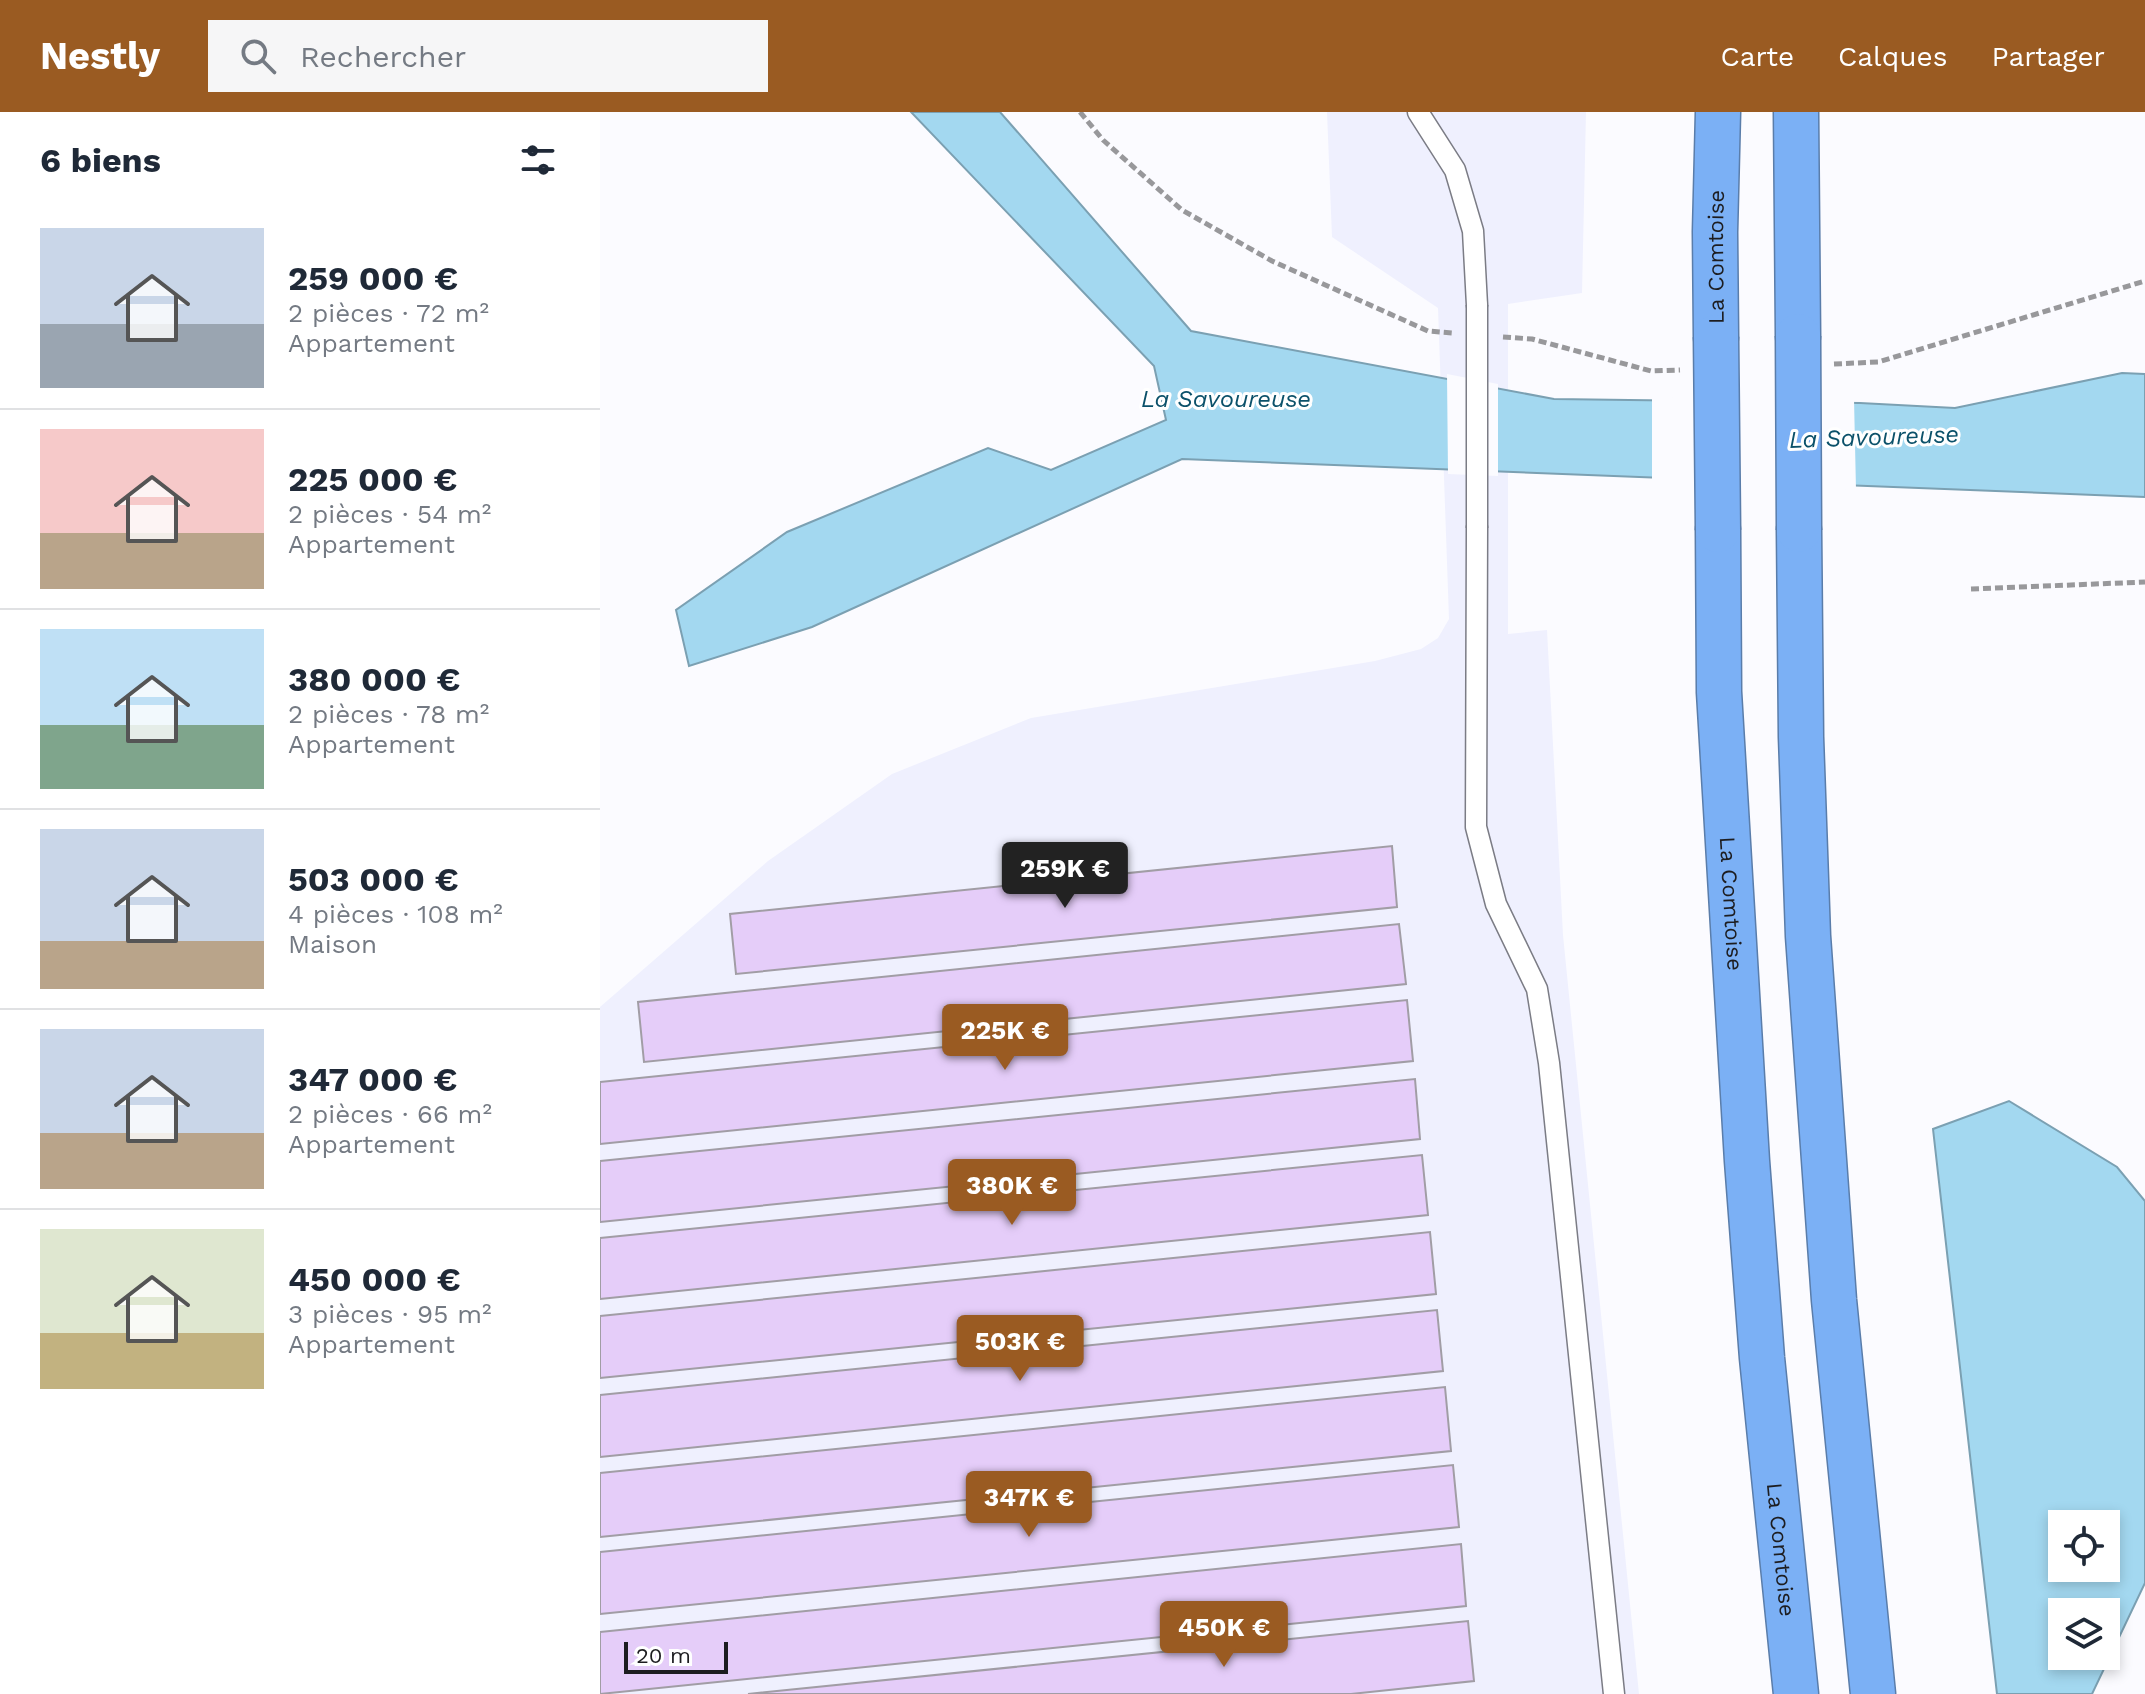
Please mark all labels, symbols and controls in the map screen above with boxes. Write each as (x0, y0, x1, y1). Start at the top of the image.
search box (208, 20, 768, 92)
text: Nestly (40, 34, 160, 78)
icon: search (236, 34, 280, 78)
text: Rechercher (300, 39, 466, 74)
text: Carte (1721, 40, 1794, 73)
text: Calques (1838, 40, 1947, 73)
text: Partager (1991, 40, 2105, 73)
icon: filters (516, 138, 560, 182)
text: 6 biens (40, 140, 161, 180)
street label: La Comtoise (1702, 190, 1729, 324)
text: 259 000 € (288, 258, 458, 298)
icon: home (104, 260, 200, 356)
text: 2 pièces · 72 m² (288, 298, 489, 328)
text: Appartement (288, 328, 455, 358)
water label: La Savoureuse (1141, 385, 1311, 413)
water label: La Savoureuse (1788, 420, 1960, 454)
text: 225 000 € (288, 459, 457, 499)
icon: home (104, 461, 200, 557)
text: 2 pièces · 54 m² (288, 499, 491, 529)
text: Appartement (288, 529, 455, 559)
text: 380 000 € (288, 659, 460, 699)
icon: home (104, 661, 200, 757)
text: 2 pièces · 78 m² (288, 699, 489, 729)
text: Appartement (288, 729, 455, 759)
street label: La Comtoise (1715, 836, 1748, 971)
pin: 259K € (1000, 842, 1130, 910)
text: 259K € (1020, 853, 1110, 883)
text: 503 000 € (288, 859, 459, 899)
icon: home (104, 861, 200, 957)
text: 4 pièces · 108 m² (288, 899, 503, 929)
text: Maison (288, 929, 377, 959)
pin: 225K € (940, 1004, 1070, 1072)
text: 225K € (960, 1015, 1050, 1045)
text: 347 000 € (288, 1059, 457, 1099)
icon: home (104, 1061, 200, 1157)
text: 2 pièces · 66 m² (288, 1099, 492, 1129)
text: Appartement (288, 1129, 455, 1159)
pin: 380K € (947, 1159, 1077, 1227)
text: 380K € (966, 1170, 1058, 1200)
text: 450 000 € (288, 1259, 461, 1299)
icon: home (104, 1261, 200, 1357)
text: 3 pièces · 95 m² (288, 1299, 491, 1329)
pin: 503K € (955, 1315, 1085, 1383)
text: 503K € (975, 1326, 1065, 1356)
text: Appartement (288, 1329, 455, 1359)
pin: 347K € (964, 1471, 1094, 1539)
text: 347K € (984, 1482, 1074, 1512)
street label: La Comtoise (1762, 1482, 1801, 1618)
map controls (2048, 1510, 2120, 1670)
button: locate (2048, 1510, 2120, 1582)
button: layers (2048, 1598, 2120, 1670)
pin: 450K € (1159, 1601, 1289, 1669)
text: 450K € (1178, 1612, 1270, 1642)
scale bar (624, 1638, 728, 1674)
text: 20 m (636, 1643, 691, 1668)

